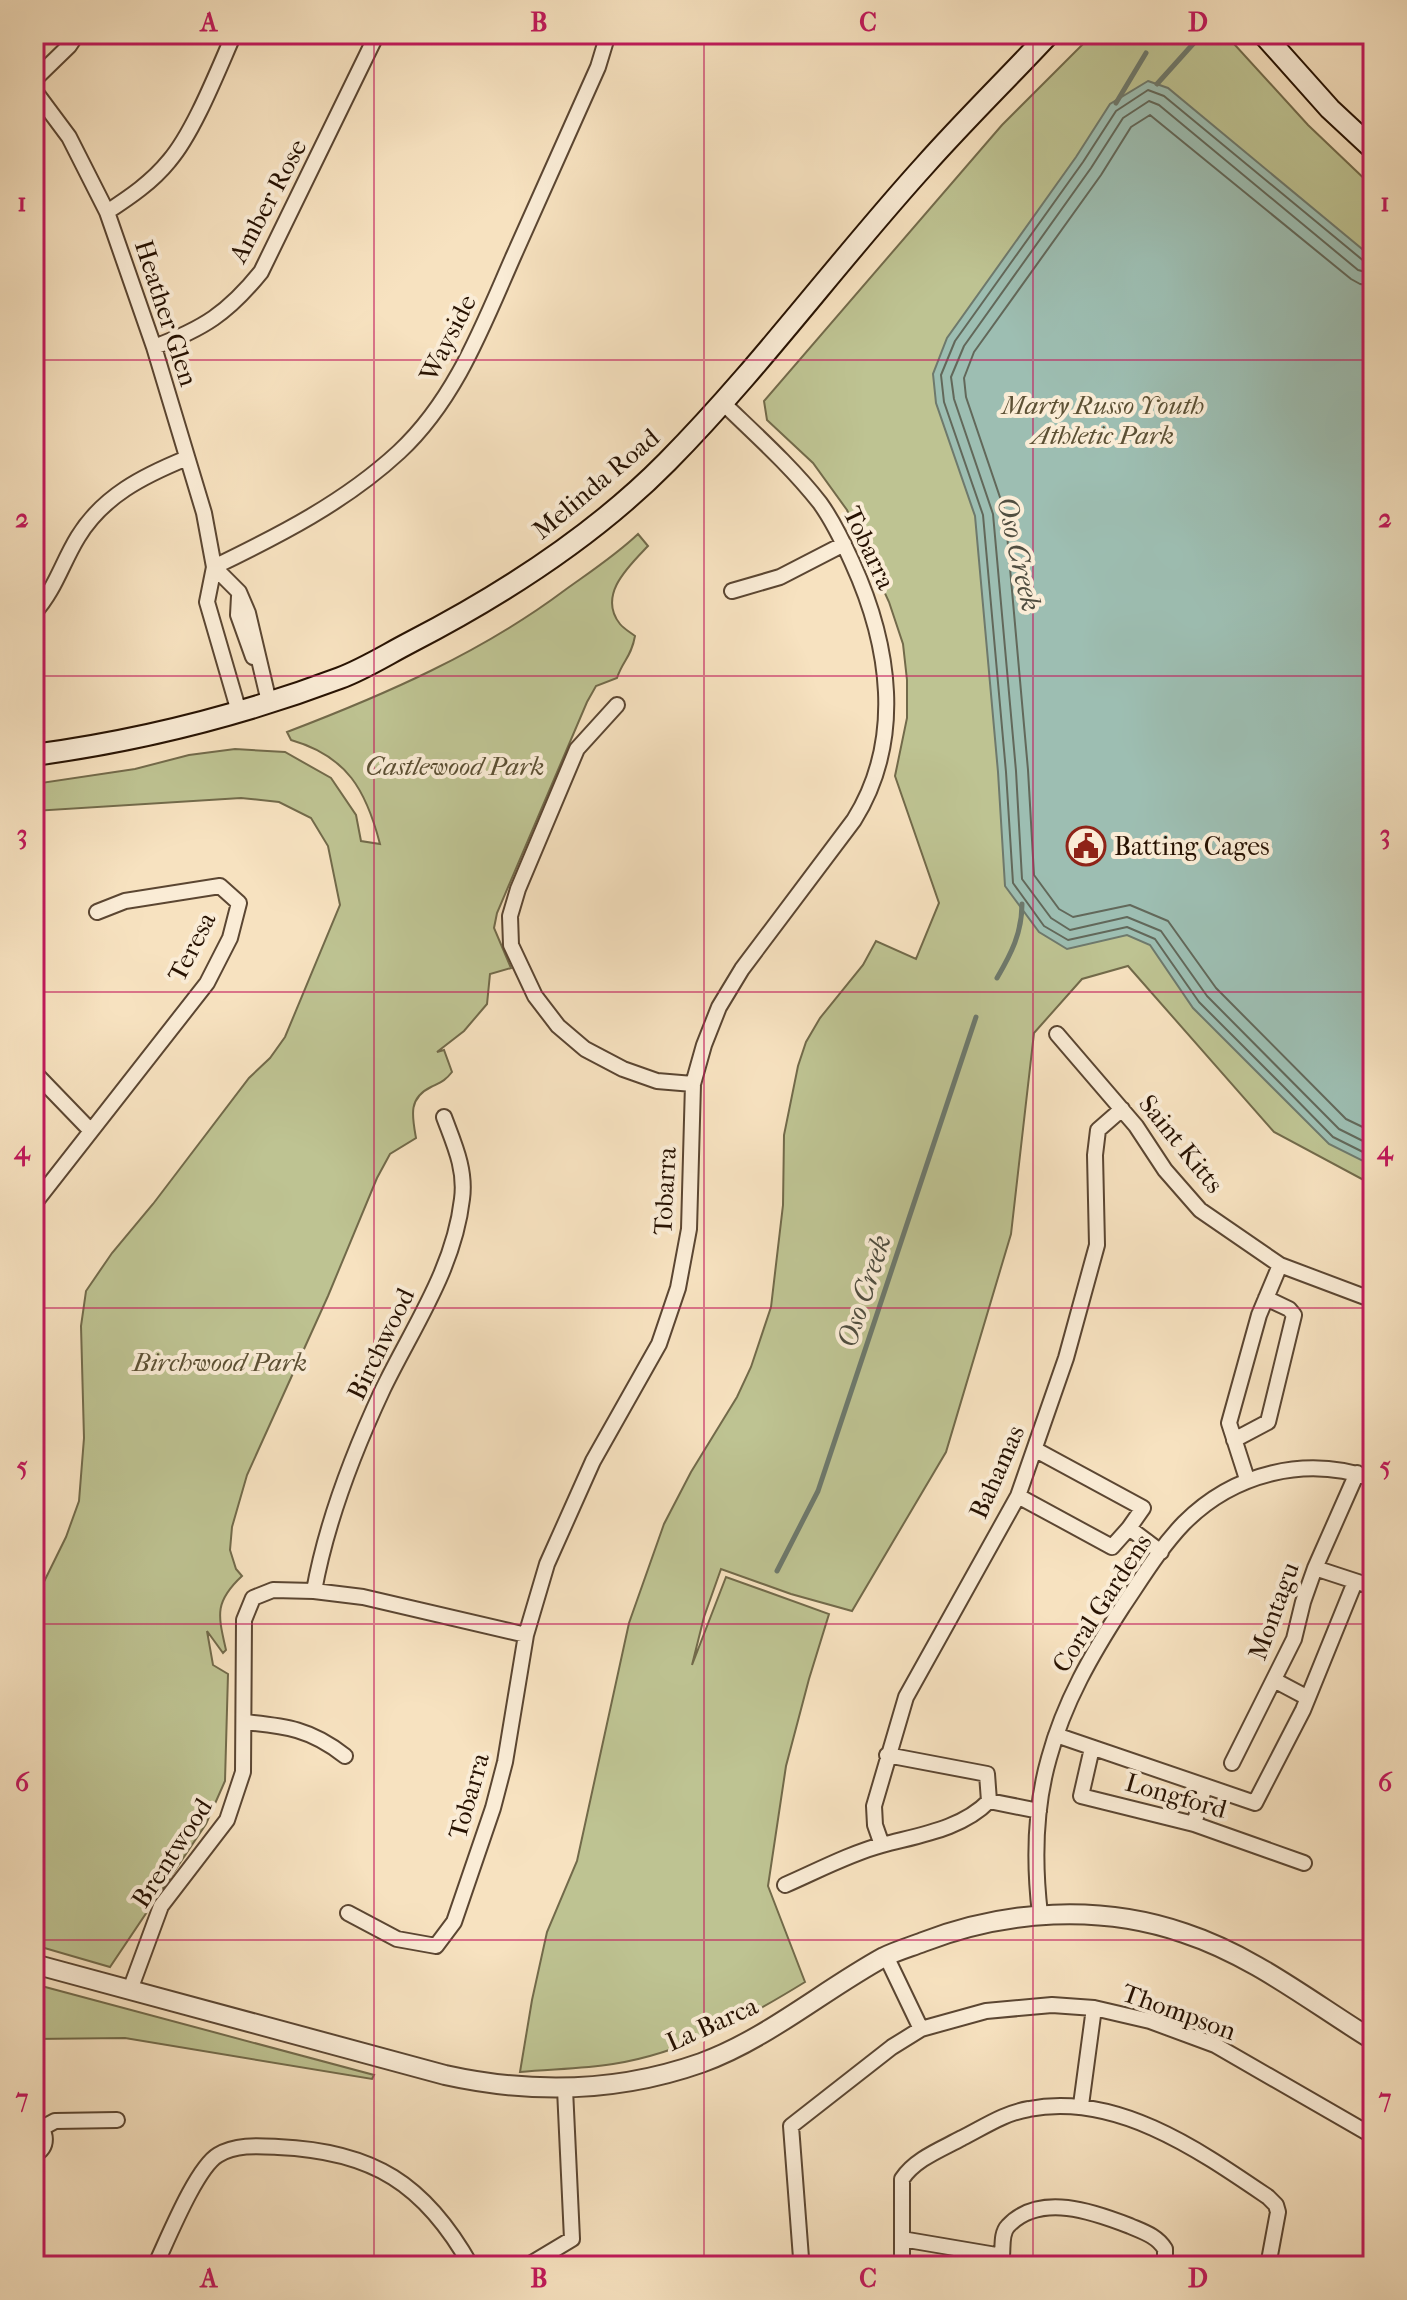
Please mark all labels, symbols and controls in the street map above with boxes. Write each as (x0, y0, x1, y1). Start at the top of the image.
text: A (199, 7, 219, 38)
text: B (531, 7, 548, 38)
text: C (859, 7, 877, 38)
text: D (1188, 7, 1208, 38)
street label: Amber Rose (222, 134, 314, 269)
text: 1 (17, 187, 27, 218)
text: 1 (1380, 187, 1390, 218)
street label: Heather Glen (128, 236, 204, 390)
street label: Wayside (413, 289, 483, 387)
park label: Marty Russo Youth Athletic Park (1000, 390, 1204, 451)
street label: Melinda Road (526, 422, 666, 546)
water label: Oso Creek (990, 493, 1048, 615)
street label: Tobarra (836, 502, 902, 595)
text: 2 (15, 503, 29, 534)
text: 2 (1378, 503, 1392, 534)
park label: Castlewood Park (366, 751, 544, 782)
text: 3 (17, 819, 27, 850)
text: 3 (1380, 819, 1390, 850)
public building icon: Batting Cages (1065, 825, 1107, 867)
place label: Batting Cages (1114, 831, 1270, 862)
street label: Teresa (161, 906, 223, 987)
street label: Saint Kitts (1132, 1089, 1230, 1199)
text: 4 (13, 1135, 31, 1167)
text: 4 (1376, 1135, 1394, 1167)
street label: Tobarra (647, 1145, 683, 1236)
water label: Oso Creek (830, 1230, 898, 1352)
street label: Birchwood (341, 1282, 422, 1405)
park label: Birchwood Park (131, 1347, 307, 1378)
street label: Bahamas (963, 1421, 1031, 1523)
text: 5 (16, 1451, 28, 1482)
text: 5 (1379, 1451, 1391, 1482)
street label: Coral Gardens (1046, 1528, 1158, 1678)
street label: Montagu (1242, 1558, 1306, 1664)
street label: Tobarra (442, 1749, 496, 1843)
text: 6 (15, 1767, 30, 1798)
street label: Longford (1122, 1767, 1231, 1825)
text: 6 (1378, 1767, 1393, 1798)
street label: Brentwood (125, 1792, 219, 1914)
street label: Thompson (1118, 1977, 1240, 2047)
street label: La Barca (662, 1990, 763, 2058)
text: 7 (15, 2083, 29, 2114)
text: 7 (1378, 2083, 1392, 2114)
text: A (199, 2263, 219, 2294)
text: B (531, 2263, 548, 2294)
text: C (859, 2263, 877, 2294)
text: D (1188, 2263, 1208, 2294)

